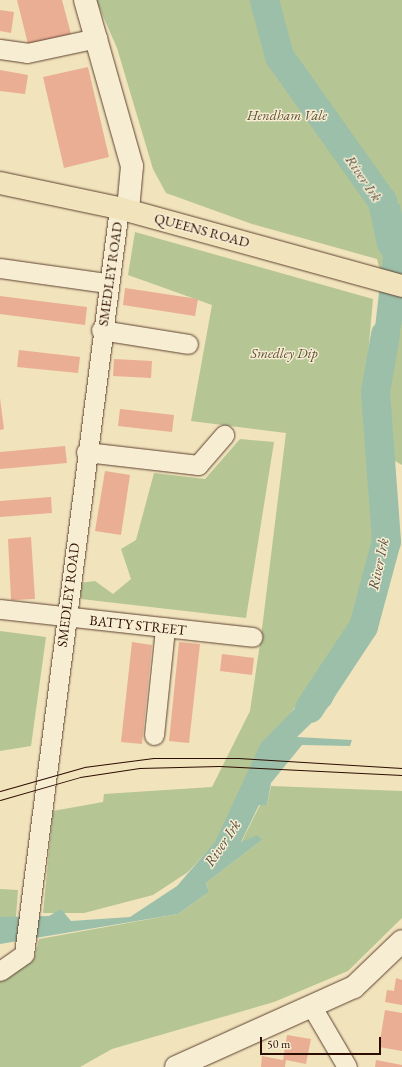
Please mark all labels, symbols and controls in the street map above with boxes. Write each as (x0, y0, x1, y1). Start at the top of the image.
park label: Hendham Vale (247, 107, 327, 123)
water label: River Irk (342, 151, 386, 205)
street label: QUEENS ROAD (153, 209, 251, 251)
street label: SMEDLEY ROAD (94, 221, 126, 327)
park label: Smedley Dip (250, 345, 318, 361)
water label: River Irk (364, 536, 392, 592)
street label: SMEDLEY ROAD (53, 542, 83, 648)
street label: BATTY STREET (89, 612, 187, 638)
water label: River Irk (200, 816, 244, 870)
scale bar (262, 1029, 383, 1055)
text: 50 m (267, 1036, 290, 1052)

